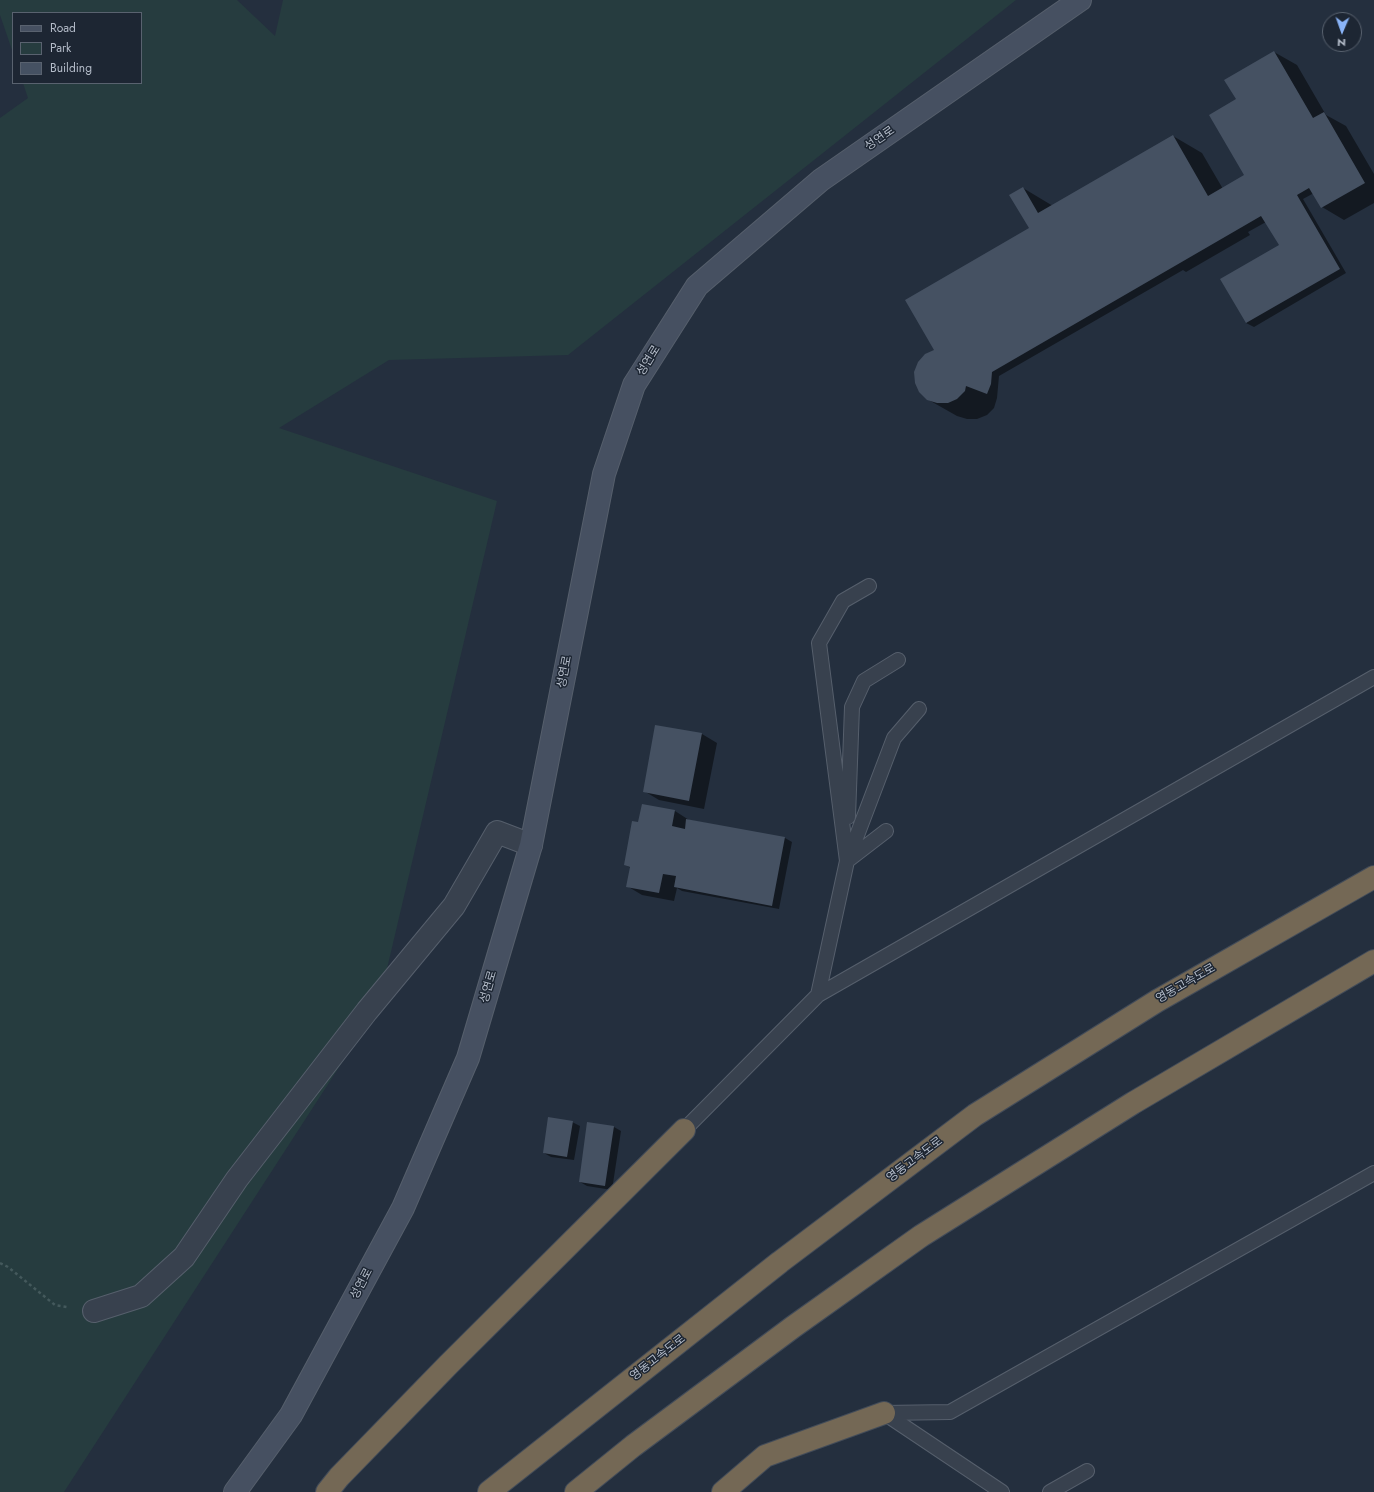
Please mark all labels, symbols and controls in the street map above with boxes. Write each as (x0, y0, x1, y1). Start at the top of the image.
legend (12, 12, 142, 84)
north arrow (1322, 12, 1362, 52)
text: Road (50, 19, 76, 37)
text: N (1337, 35, 1346, 51)
text: Park (50, 39, 71, 57)
text: Building (50, 59, 92, 77)
street label: 성연로 (862, 124, 898, 154)
street label: 성연로 (634, 343, 664, 379)
street label: 성연로 (555, 654, 575, 690)
street label: 영동고속도로 (1154, 961, 1218, 1007)
street label: 성연로 (478, 969, 500, 1005)
street label: 영동고속도로 (884, 1134, 946, 1186)
street label: 성연로 (348, 1266, 376, 1302)
street label: 영동고속도로 (627, 1332, 689, 1384)

